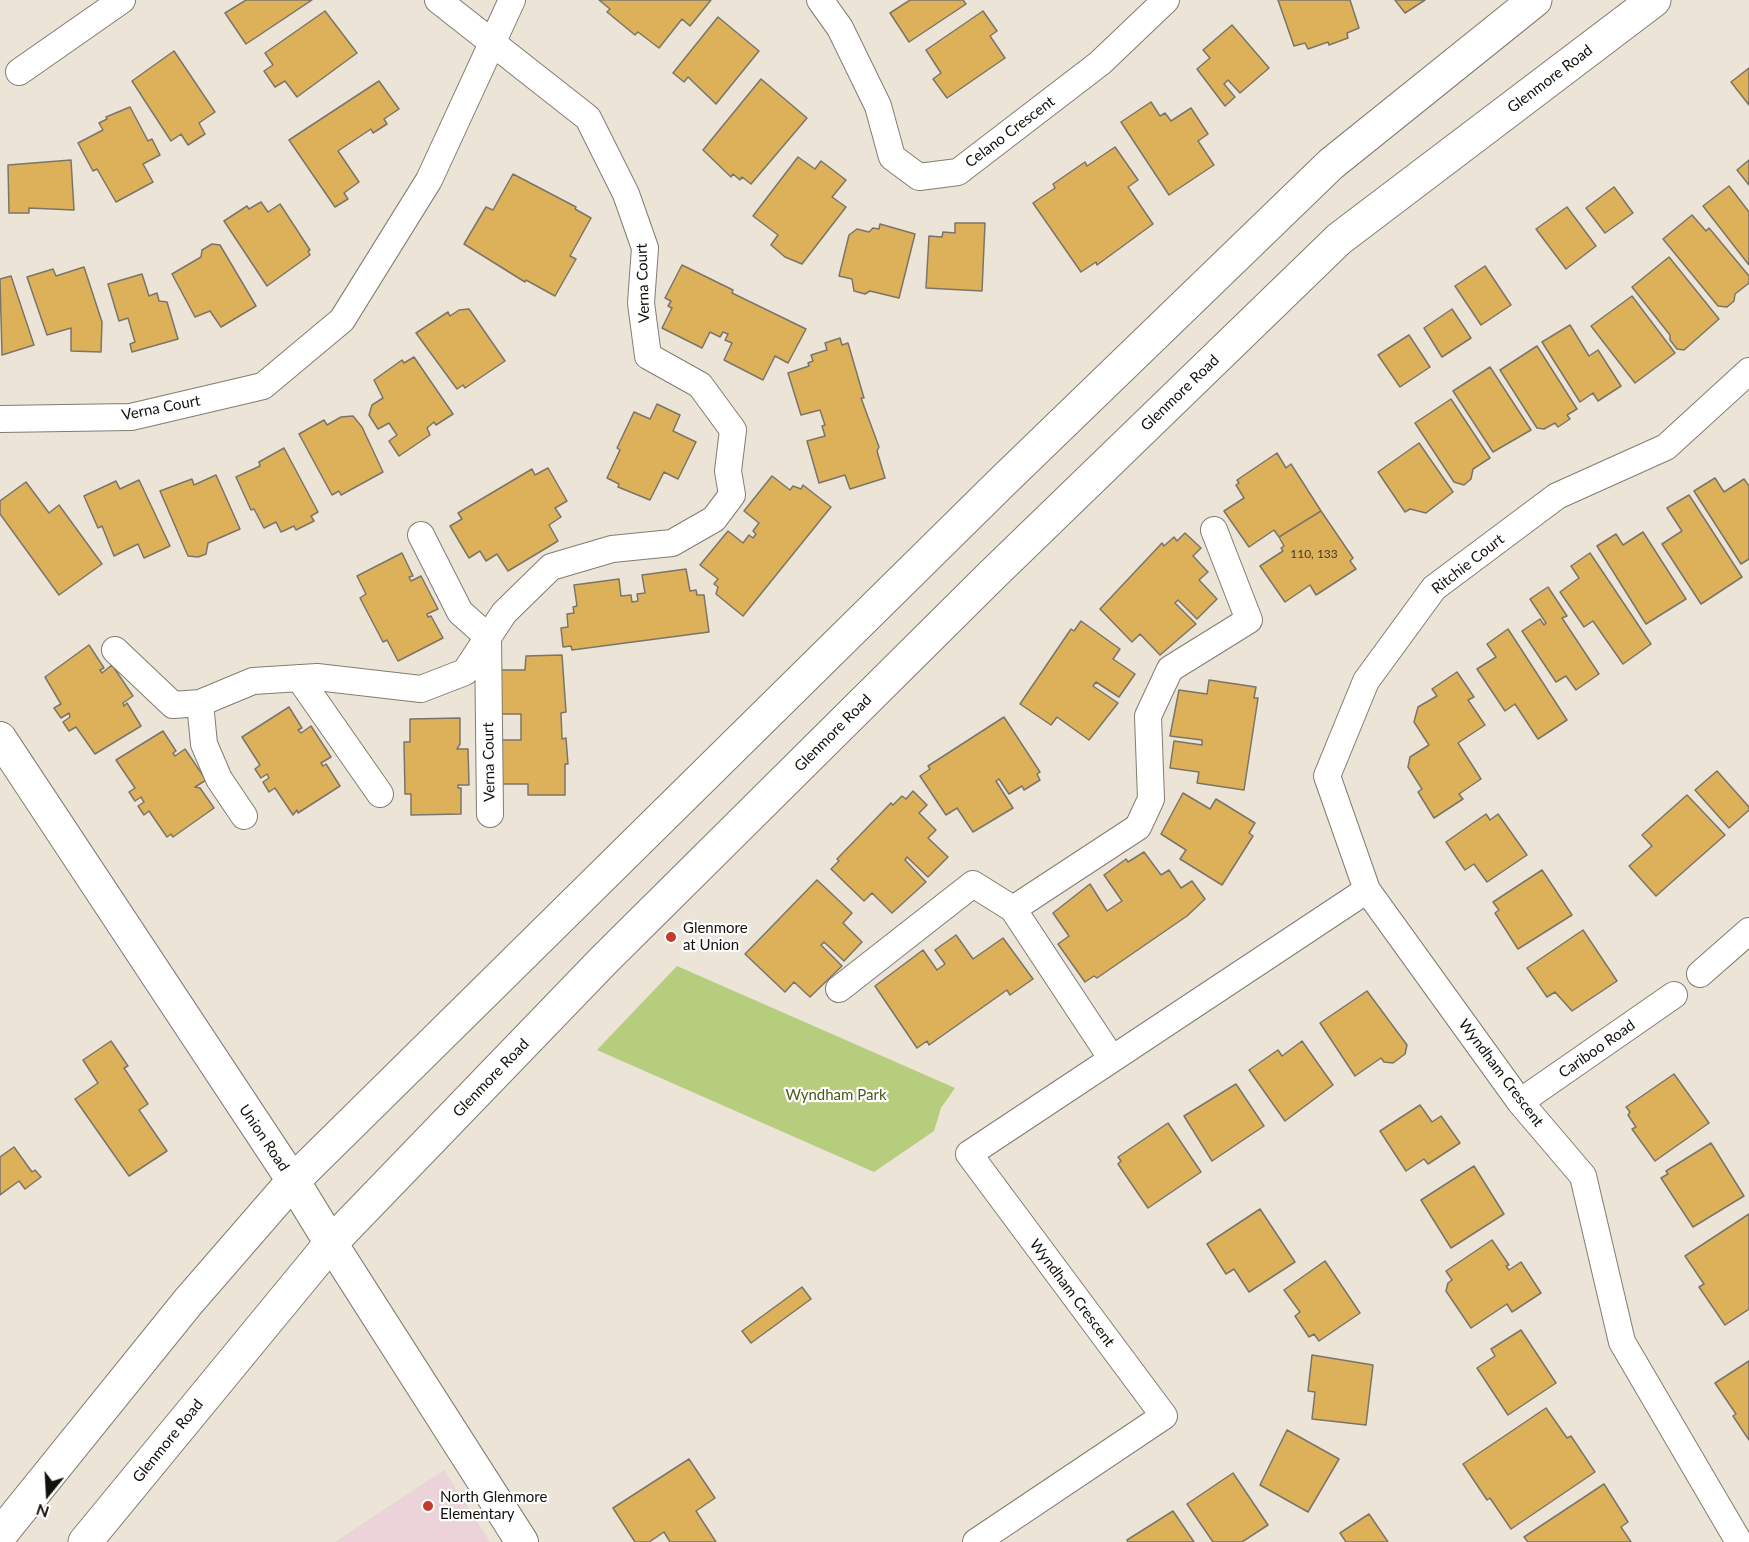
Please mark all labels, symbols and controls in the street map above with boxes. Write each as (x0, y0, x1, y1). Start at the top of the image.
street label: Glenmore Road (1504, 41, 1596, 117)
street label: Celano Crescent (962, 92, 1058, 172)
street label: Verna Court (633, 243, 653, 323)
street label: Glenmore Road (1137, 351, 1223, 435)
street label: Verna Court (120, 392, 202, 424)
street label: Ritchie Court (1428, 530, 1508, 598)
house number: 110, 133 (1290, 547, 1338, 561)
street label: Glenmore Road (791, 691, 875, 775)
street label: Verna Court (479, 722, 499, 802)
place label: Glenmore at Union (683, 919, 748, 954)
marker: Glenmore at Union (664, 930, 678, 944)
street label: Wyndham Crescent (1455, 1016, 1547, 1130)
street label: Cariboo Road (1555, 1016, 1639, 1082)
street label: Glenmore Road (449, 1035, 533, 1121)
park label: Wyndham Park (785, 1086, 887, 1104)
street label: Union Road (235, 1101, 293, 1175)
street label: Wyndham Crescent (1026, 1236, 1118, 1350)
street label: Glenmore Road (129, 1396, 207, 1486)
north arrow (18, 1464, 78, 1524)
place label: North Glenmore Elementary (440, 1488, 547, 1523)
marker: North Glenmore Elementary (421, 1499, 435, 1513)
text: N (33, 1501, 51, 1523)

